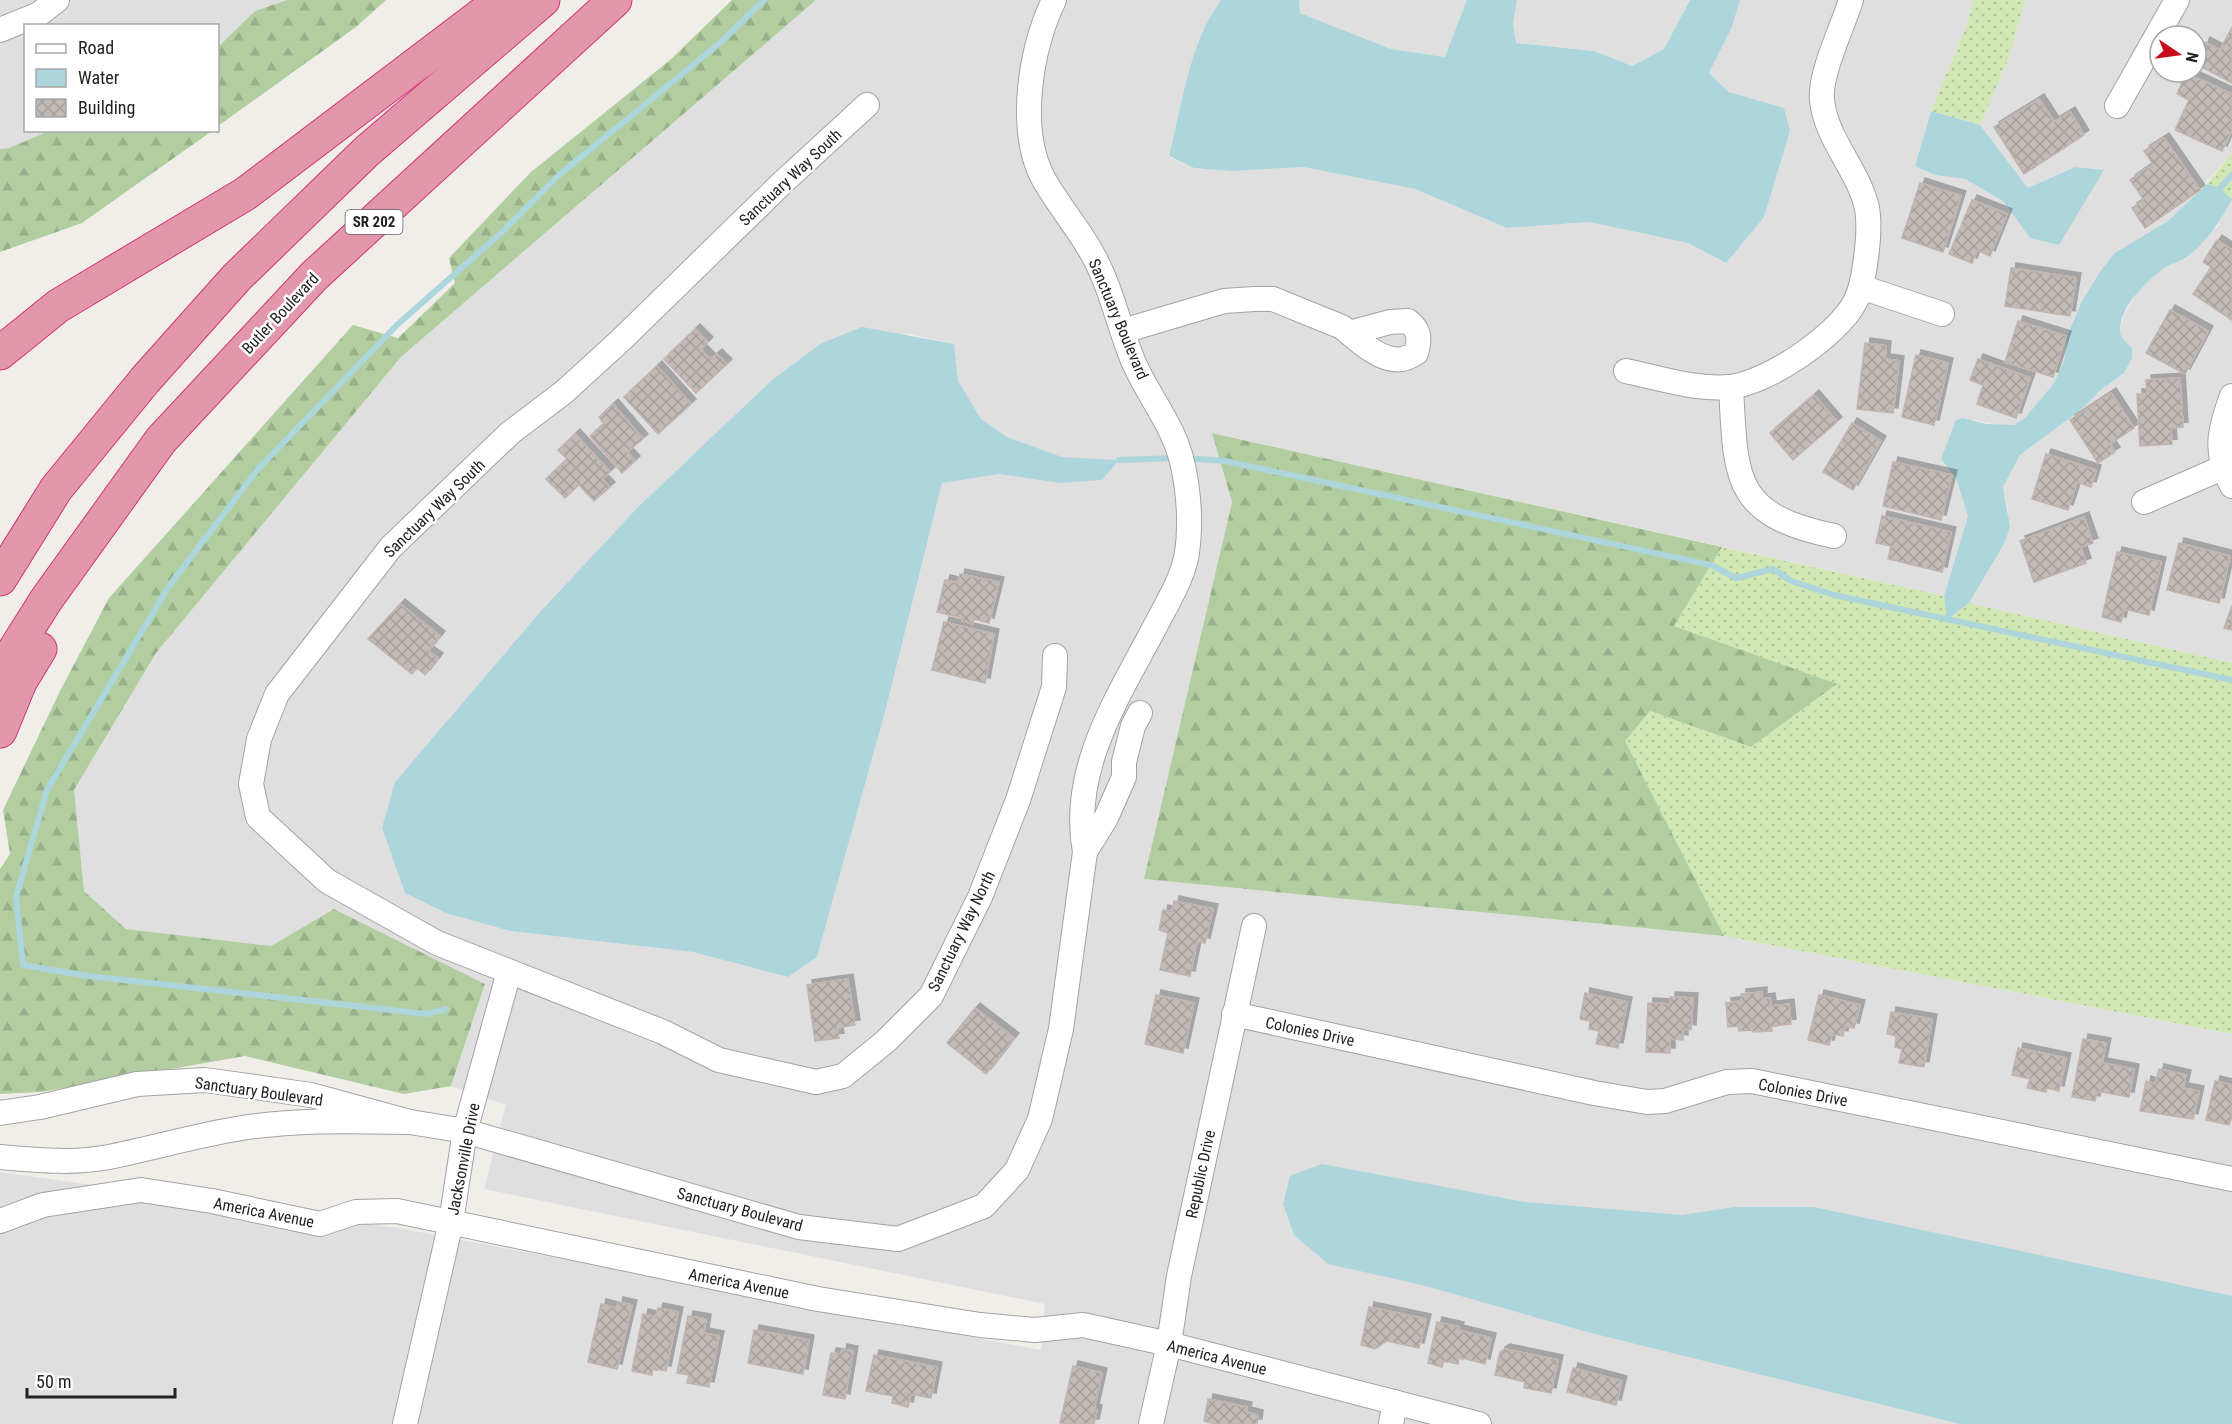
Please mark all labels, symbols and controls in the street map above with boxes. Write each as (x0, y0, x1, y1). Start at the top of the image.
legend (24, 24, 219, 132)
north arrow (2148, 24, 2208, 84)
text: Road (78, 37, 114, 58)
text: N (2182, 50, 2202, 64)
text: Water (78, 67, 120, 88)
text: Building (78, 97, 135, 118)
street label: Sanctuary Way South (735, 125, 845, 230)
road number: SR 202 (346, 210, 403, 234)
street label: Sanctuary Boulevard (1085, 256, 1153, 382)
street label: Butler Boulevard (238, 269, 323, 358)
street label: Sanctuary Way South (380, 455, 489, 561)
street label: Sanctuary Way North (924, 868, 999, 995)
street label: Colonies Drive (1264, 1013, 1356, 1050)
street label: Sanctuary Boulevard (194, 1073, 324, 1110)
street label: Colonies Drive (1757, 1075, 1849, 1110)
street label: Jacksonville Drive (443, 1101, 484, 1217)
street label: Republic Drive (1182, 1128, 1219, 1220)
street label: Sanctuary Boulevard (675, 1184, 805, 1235)
street label: America Avenue (212, 1193, 316, 1232)
street label: America Avenue (687, 1264, 791, 1303)
street label: America Avenue (1165, 1336, 1269, 1379)
scale bar (27, 1361, 176, 1399)
text: 50 m (36, 1371, 71, 1392)

